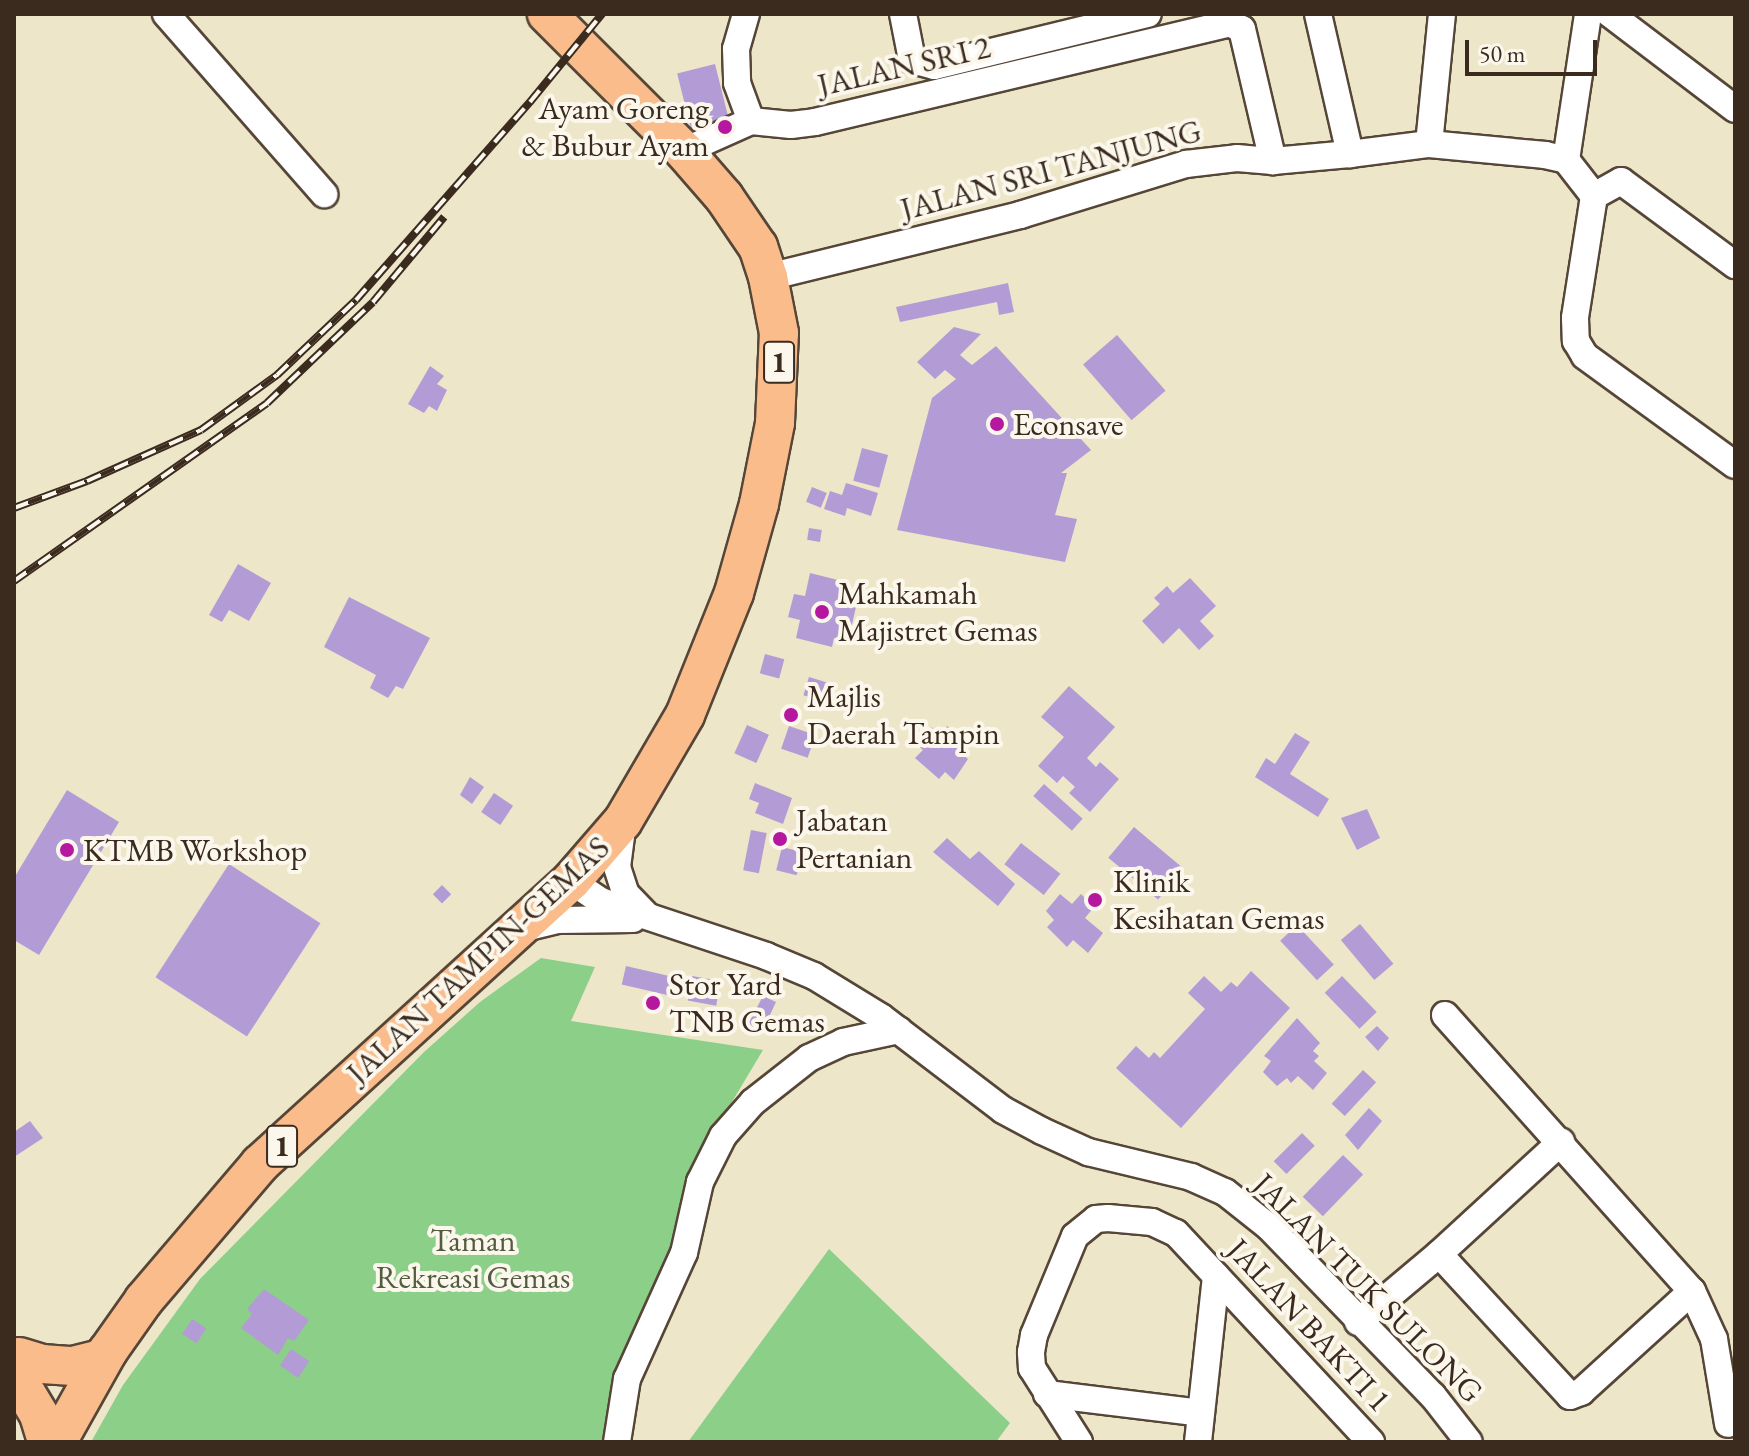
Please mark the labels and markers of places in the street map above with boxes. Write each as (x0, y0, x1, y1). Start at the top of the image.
place label: Ayam Goreng & Bubur Ayam (521, 90, 709, 165)
marker: Ayam Goreng & Bubur Ayam (716, 118, 734, 136)
place label: Econsave (1013, 405, 1124, 443)
marker: Econsave (988, 415, 1006, 433)
place label: Mahkamah Majistret Gemas (838, 575, 1038, 650)
marker: Mahkamah Majistret Gemas (813, 603, 831, 621)
place label: Majlis Daerah Tampin (807, 678, 1000, 753)
marker: Majlis Daerah Tampin (782, 706, 800, 724)
place label: Jabatan Pertanian (796, 802, 912, 877)
marker: Jabatan Pertanian (771, 830, 789, 848)
place label: KTMB Workshop (83, 831, 307, 869)
marker: KTMB Workshop (58, 841, 76, 859)
place label: Klinik Kesihatan Gemas (1113, 863, 1325, 938)
marker: Klinik Kesihatan Gemas (1084, 889, 1106, 911)
place label: Stor Yard TNB Gemas (669, 966, 825, 1041)
marker: Stor Yard TNB Gemas (644, 994, 662, 1012)

